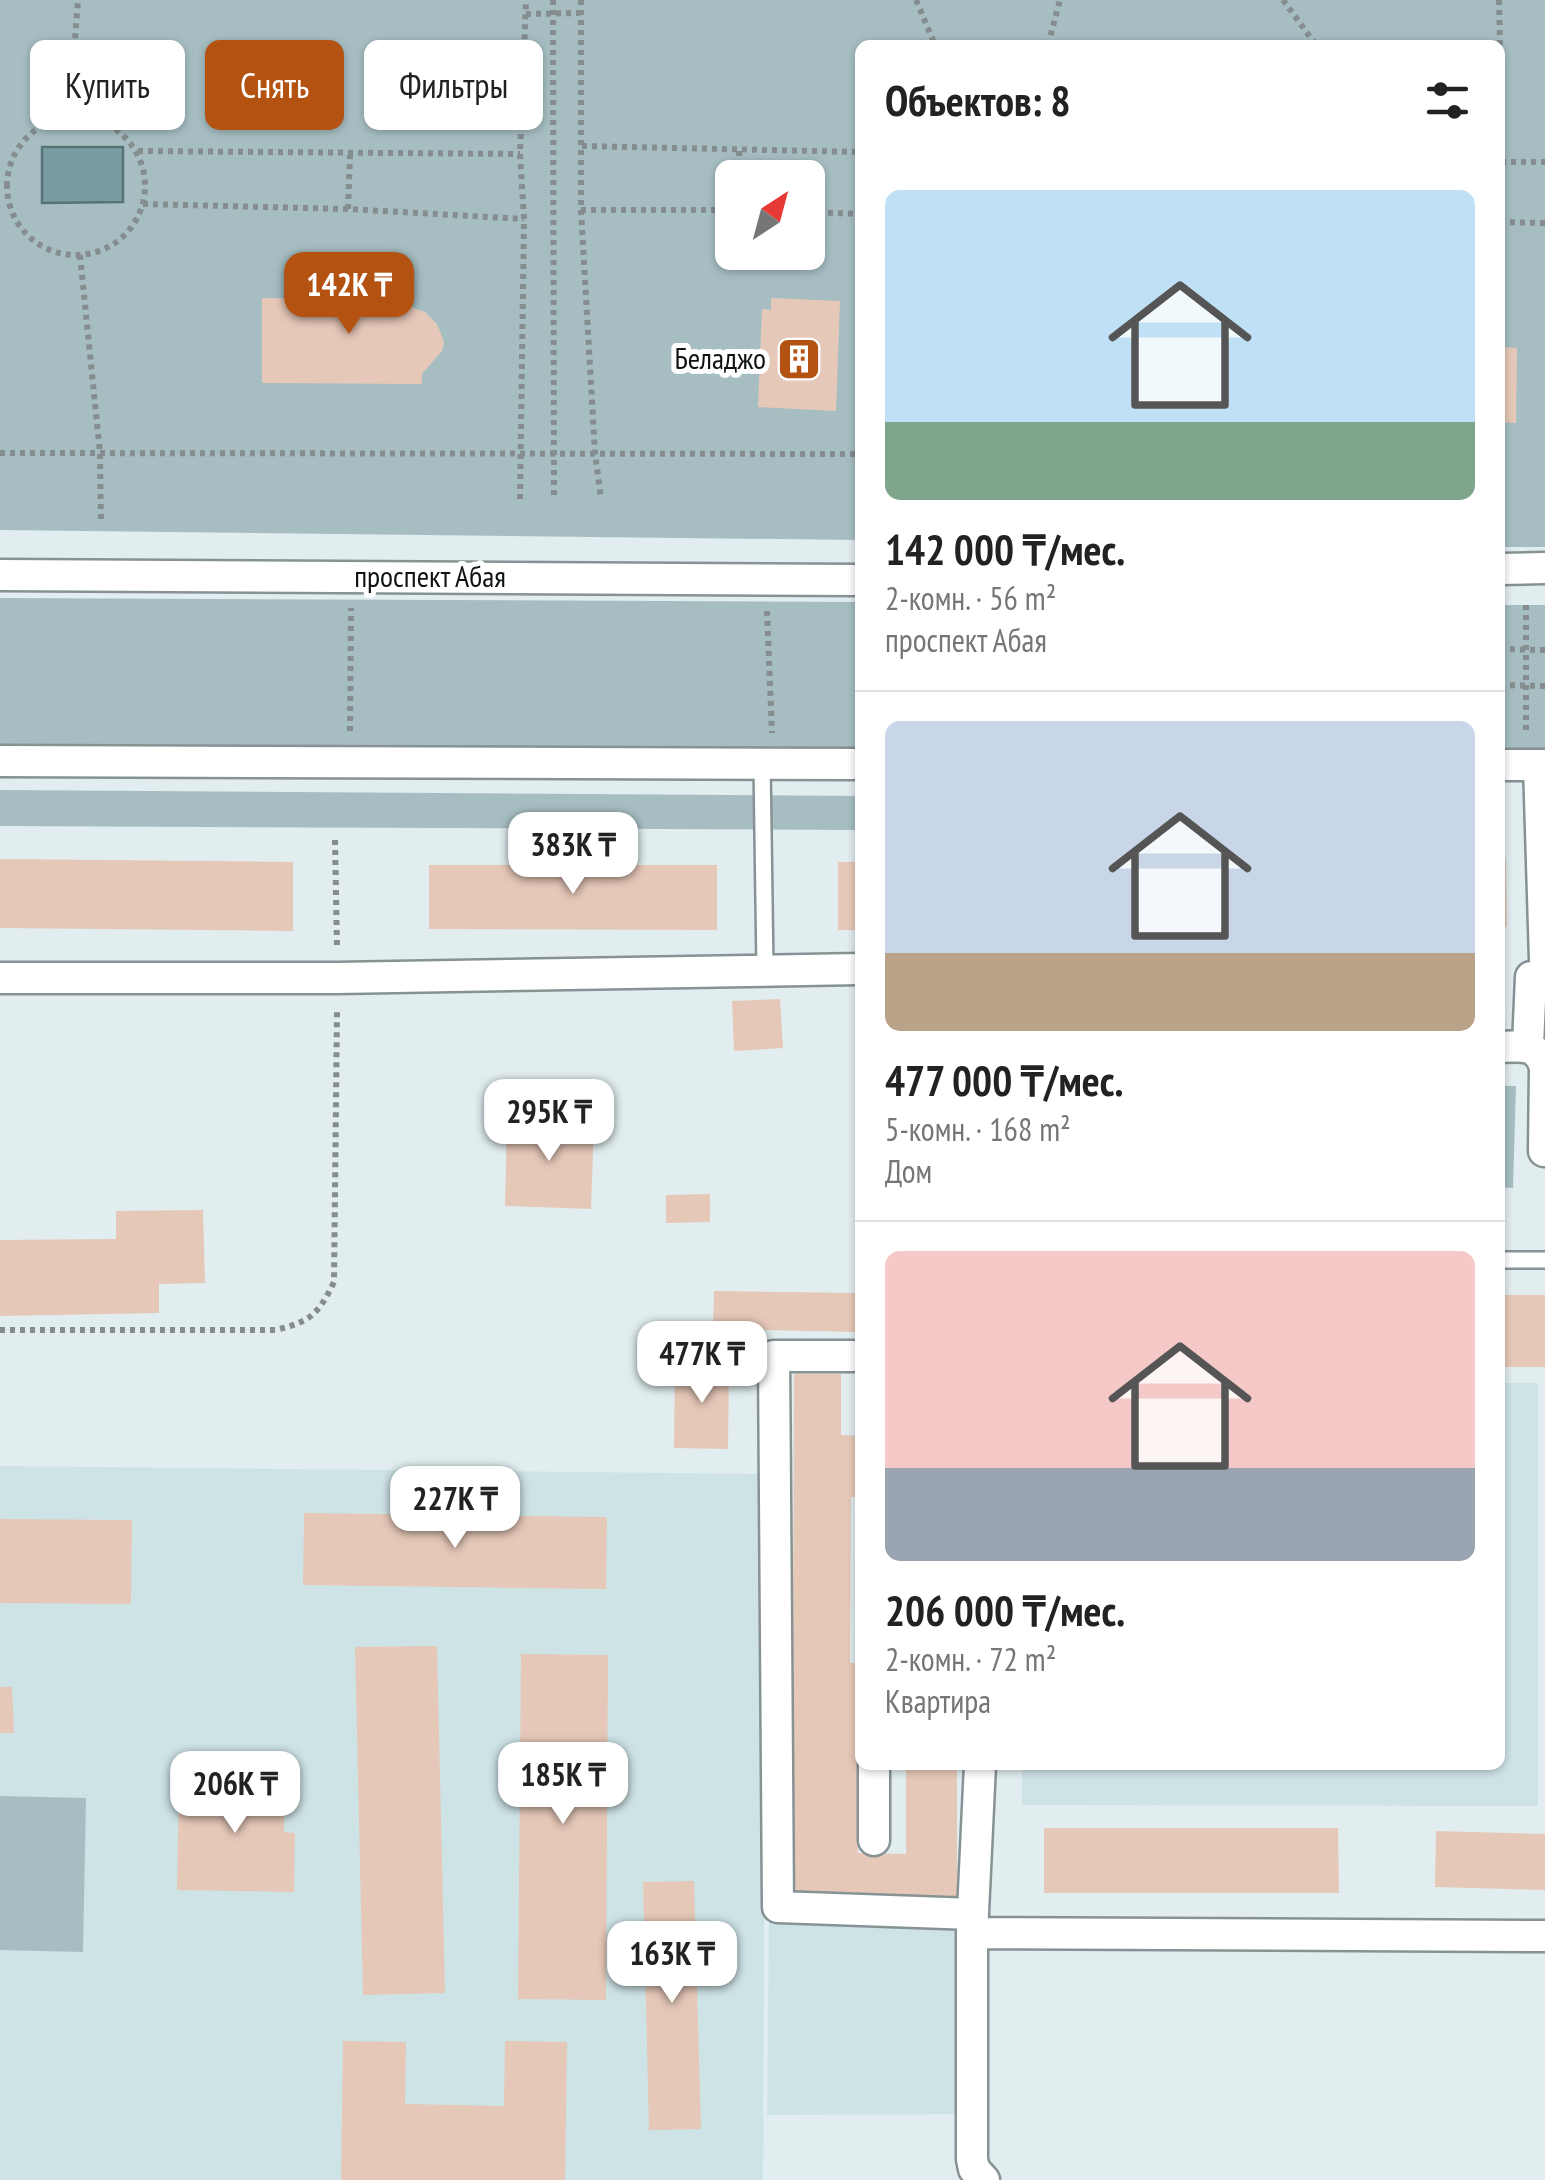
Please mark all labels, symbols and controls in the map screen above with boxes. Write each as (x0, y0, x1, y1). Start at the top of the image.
chip: Купить (30, 40, 185, 130)
chip: Снять (205, 40, 344, 130)
chip: Фильтры (364, 40, 543, 130)
text: Объектов: 8 (885, 73, 1071, 128)
icon: filters (1420, 73, 1475, 128)
north arrow (715, 160, 825, 270)
map controls (715, 160, 825, 270)
pin: 142K ₸ (268, 252, 430, 337)
icon: home (1090, 255, 1270, 435)
text: 142K ₸ (306, 263, 392, 305)
building icon: Беладжо (776, 336, 822, 382)
place label: Беладжо (675, 338, 766, 377)
text: 142 000 ₸/мес. (885, 522, 1125, 577)
street label: проспект Абая (354, 556, 506, 595)
text: 2-комн. · 56 m² (885, 577, 1056, 619)
text: проспект Абая (885, 619, 1047, 661)
icon: home (1090, 786, 1270, 966)
pin: 383K ₸ (492, 812, 654, 897)
text: 383K ₸ (530, 823, 616, 865)
text: 477 000 ₸/мес. (885, 1053, 1123, 1108)
pin: 295K ₸ (468, 1079, 630, 1164)
text: 295K ₸ (506, 1090, 592, 1132)
text: 5-комн. · 168 m² (885, 1108, 1071, 1150)
text: Дом (885, 1150, 932, 1192)
icon: home (1090, 1316, 1270, 1496)
pin: 477K ₸ (621, 1321, 783, 1406)
text: 477K ₸ (659, 1332, 745, 1374)
pin: 227K ₸ (374, 1466, 536, 1551)
text: 227K ₸ (412, 1477, 498, 1519)
text: 206 000 ₸/мес. (885, 1583, 1125, 1638)
text: 2-комн. · 72 m² (885, 1638, 1056, 1680)
text: Квартира (885, 1680, 991, 1722)
pin: 185K ₸ (482, 1742, 644, 1827)
pin: 206K ₸ (154, 1751, 316, 1836)
text: 185K ₸ (520, 1753, 606, 1795)
text: 206K ₸ (192, 1762, 278, 1804)
pin: 163K ₸ (591, 1921, 753, 2006)
text: 163K ₸ (629, 1932, 715, 1974)

